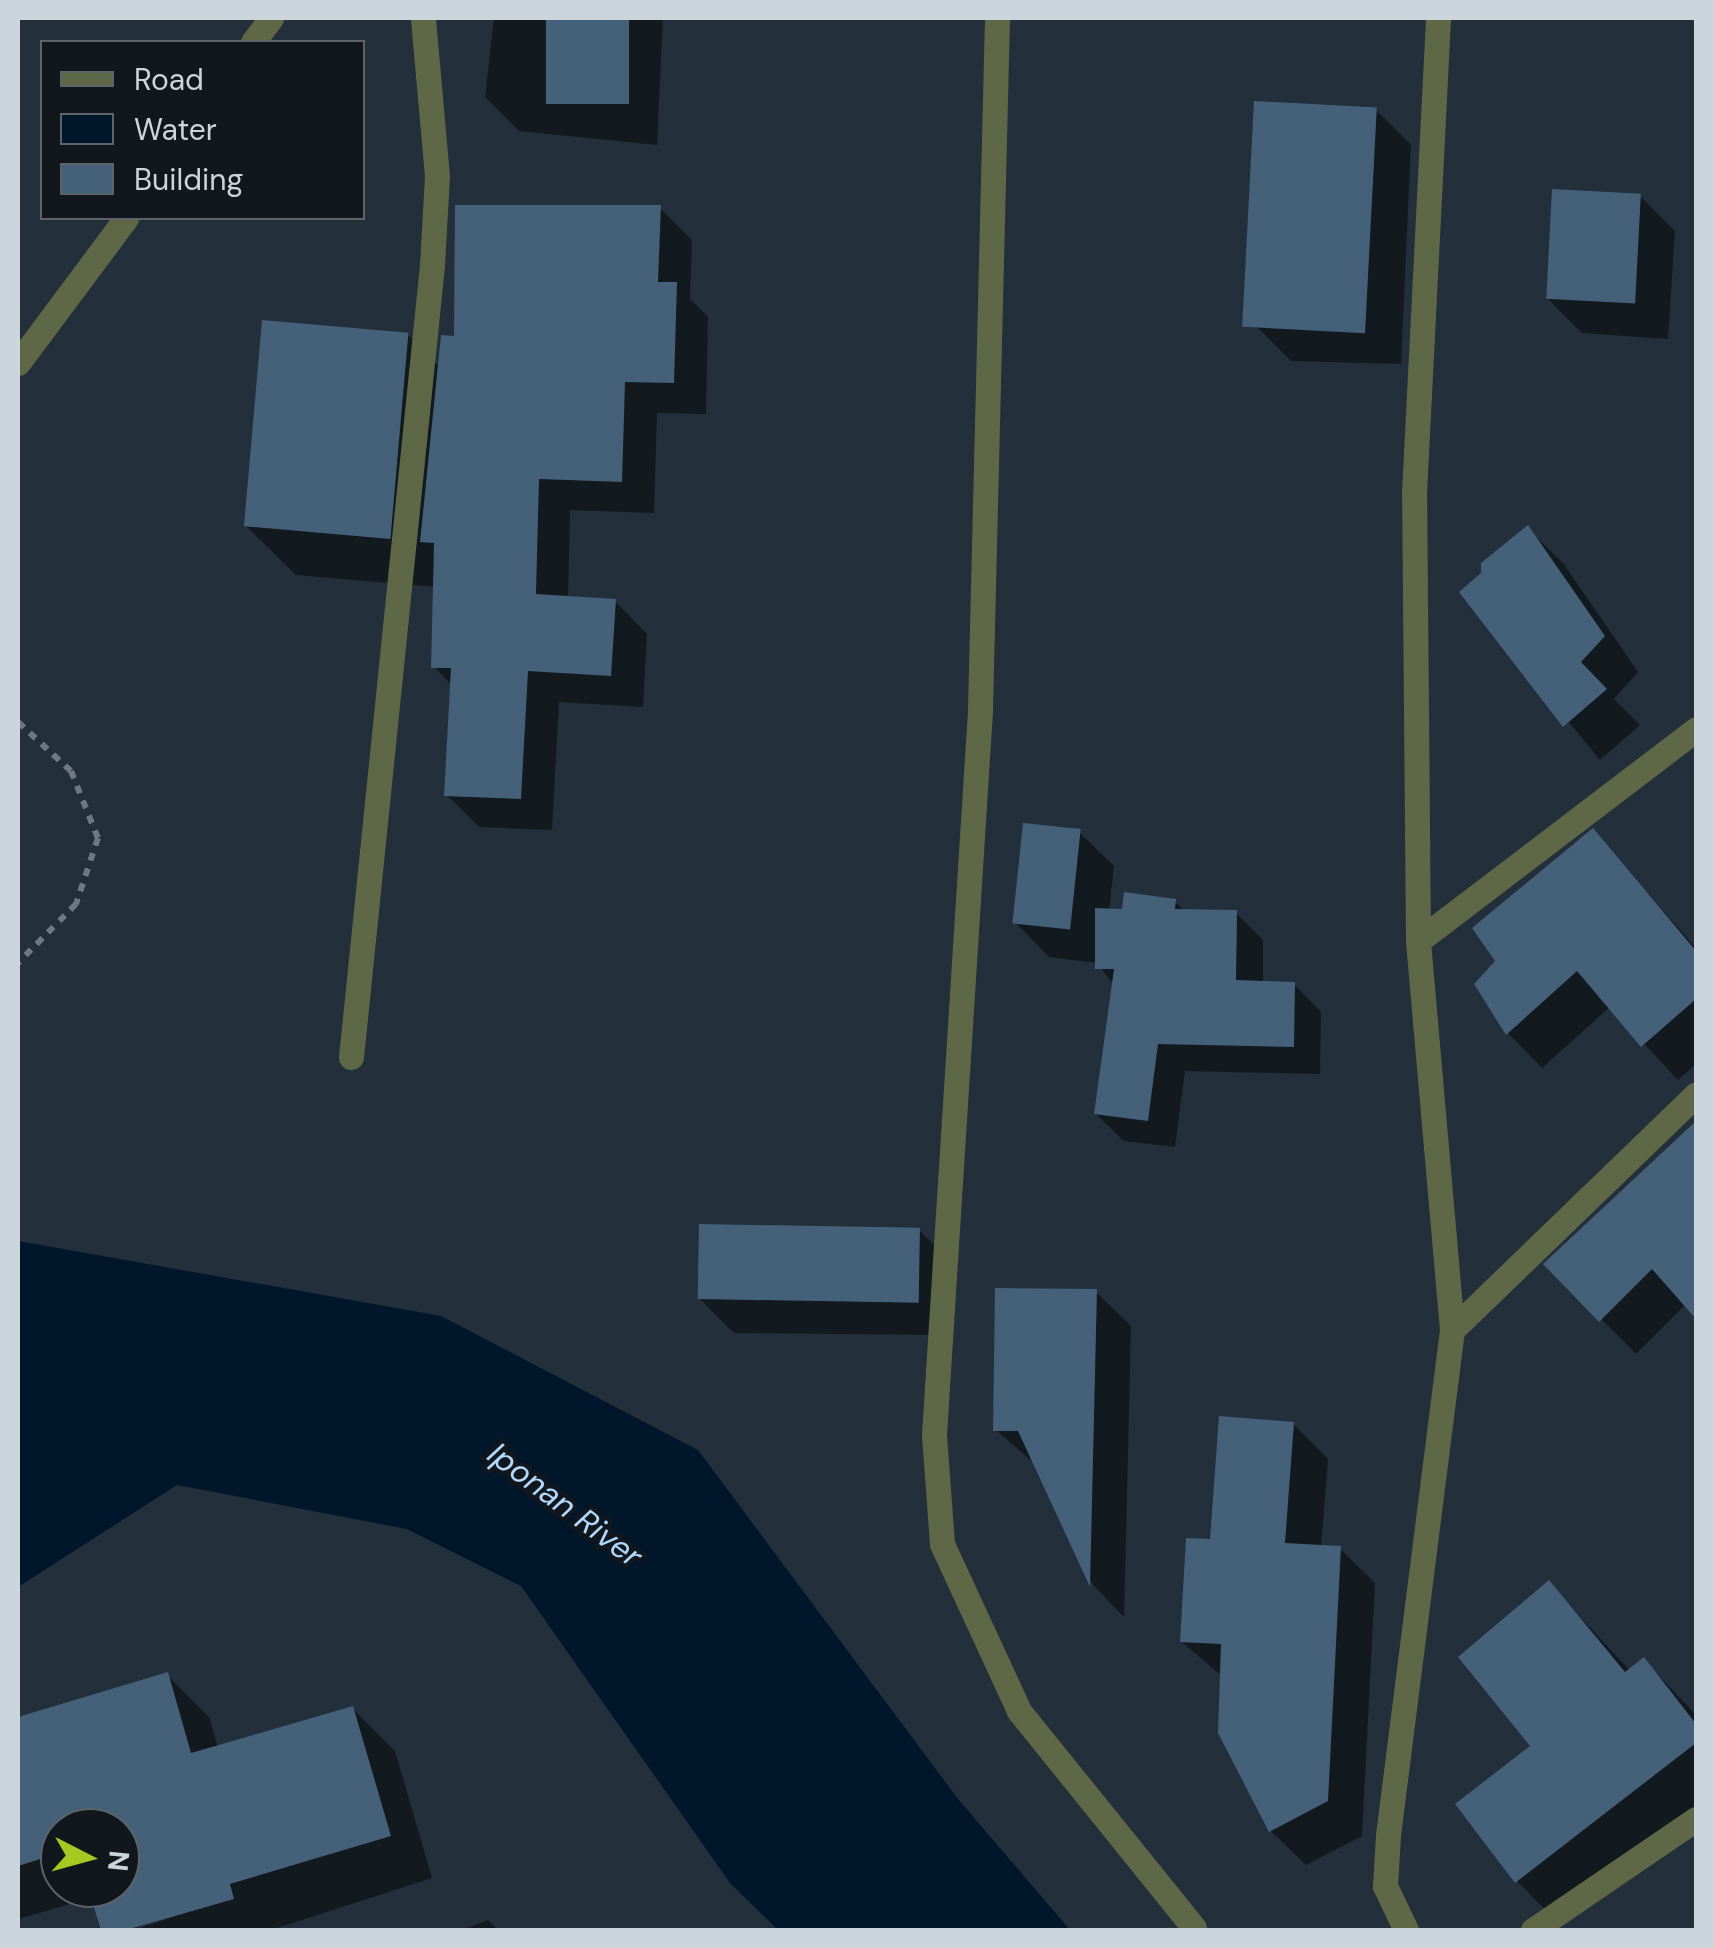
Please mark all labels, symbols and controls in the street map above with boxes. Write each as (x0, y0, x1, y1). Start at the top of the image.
legend (40, 40, 365, 220)
text: Road (134, 60, 204, 99)
text: Water (134, 110, 217, 149)
text: Building (134, 160, 243, 199)
water label: Iponan River (480, 1434, 650, 1576)
north arrow (40, 1808, 140, 1908)
text: N (99, 1849, 138, 1873)

